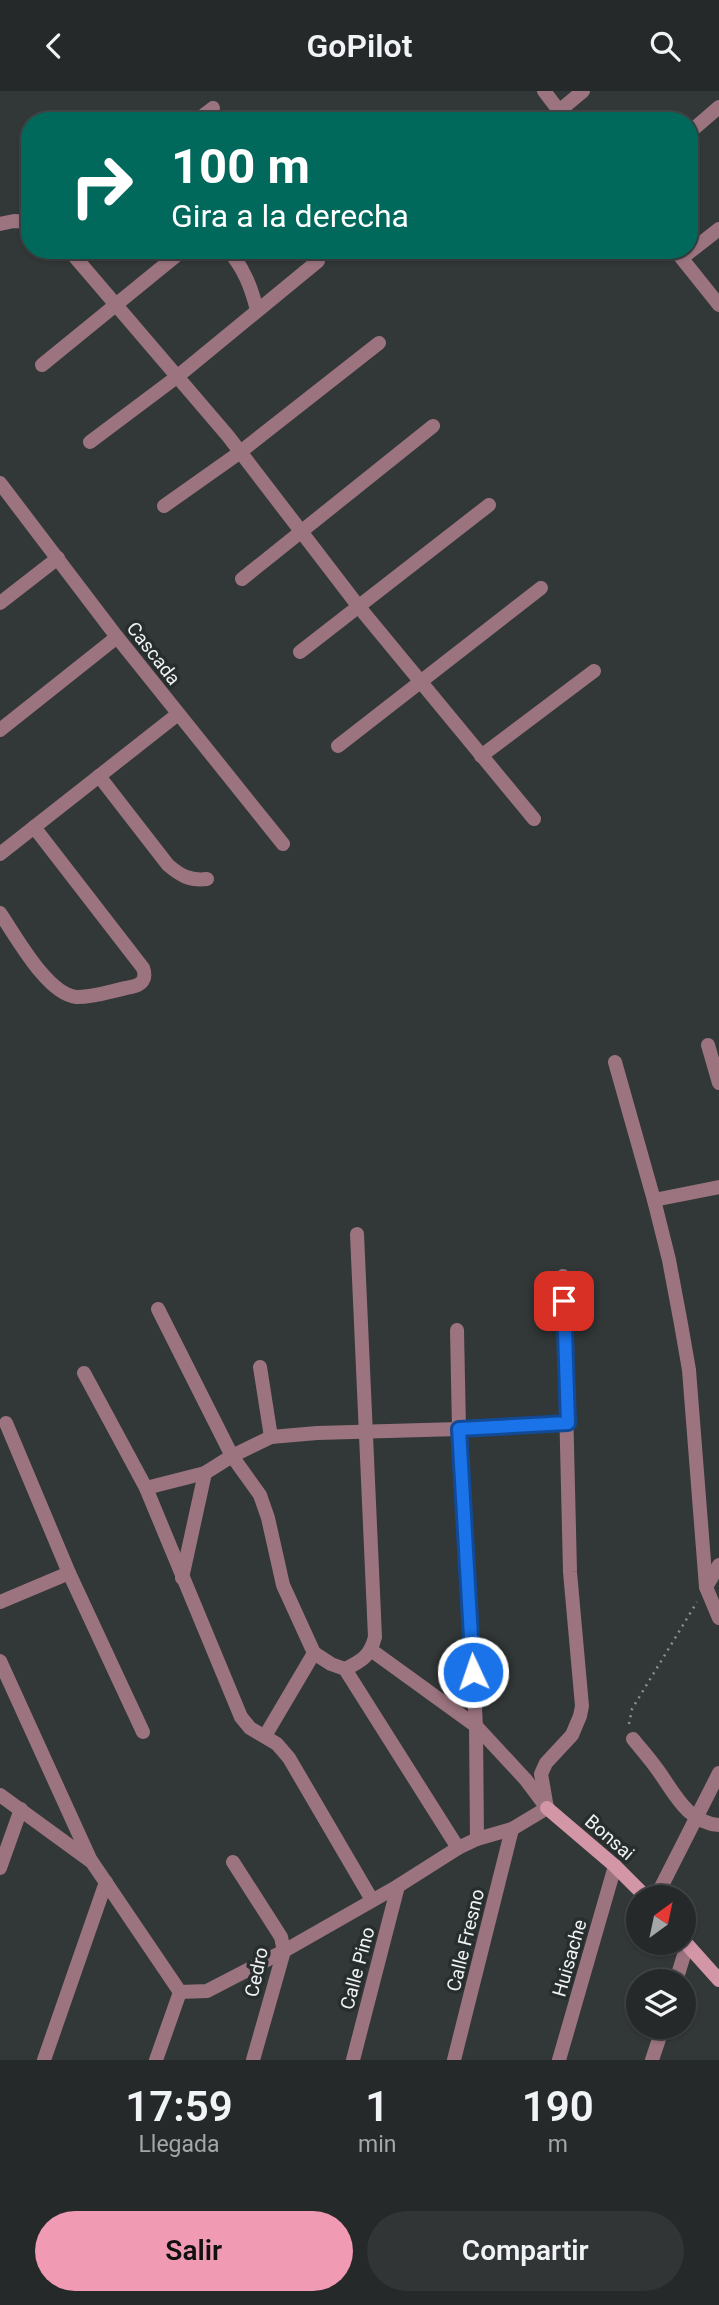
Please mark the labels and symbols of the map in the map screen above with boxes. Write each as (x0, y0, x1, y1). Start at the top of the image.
street label: Cascada (122, 617, 185, 689)
pin (534, 1271, 594, 1331)
position arrow (436, 1635, 510, 1709)
street label: Bonsai (580, 1810, 639, 1865)
north arrow (626, 1885, 696, 1955)
street label: Calle Fresno (442, 1887, 489, 1994)
street label: Huisache (547, 1917, 591, 1999)
street label: Calle Pino (335, 1924, 380, 2012)
street label: Cedro (240, 1945, 273, 1999)

